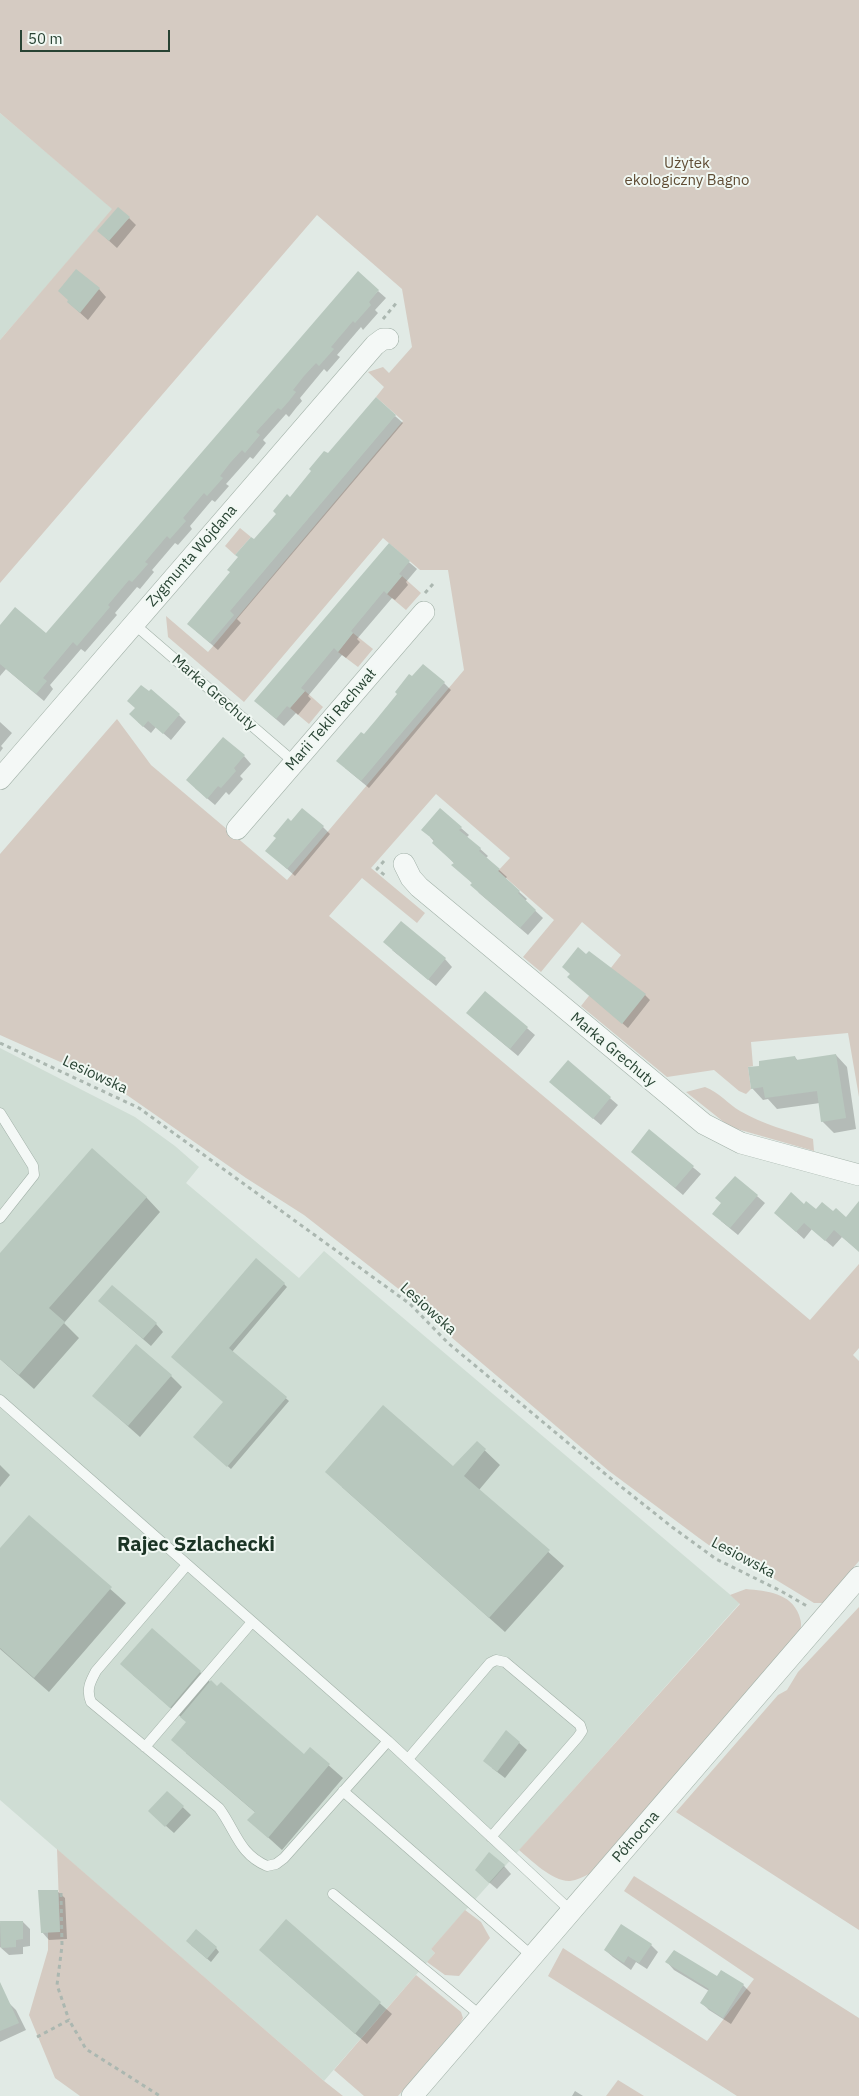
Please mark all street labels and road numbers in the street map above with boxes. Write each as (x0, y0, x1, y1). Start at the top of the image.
street label: Zygmunta Wojdana (143, 501, 241, 611)
street label: Marka Grechuty (168, 651, 260, 735)
street label: Marii Tekli Rachwał (282, 665, 380, 775)
street label: Marka Grechuty (566, 1009, 660, 1091)
street label: Lesiowska (60, 1052, 130, 1098)
street label: Lesiowska (396, 1279, 460, 1339)
street label: Lesiowska (708, 1534, 778, 1582)
street label: Północna (609, 1808, 663, 1866)

